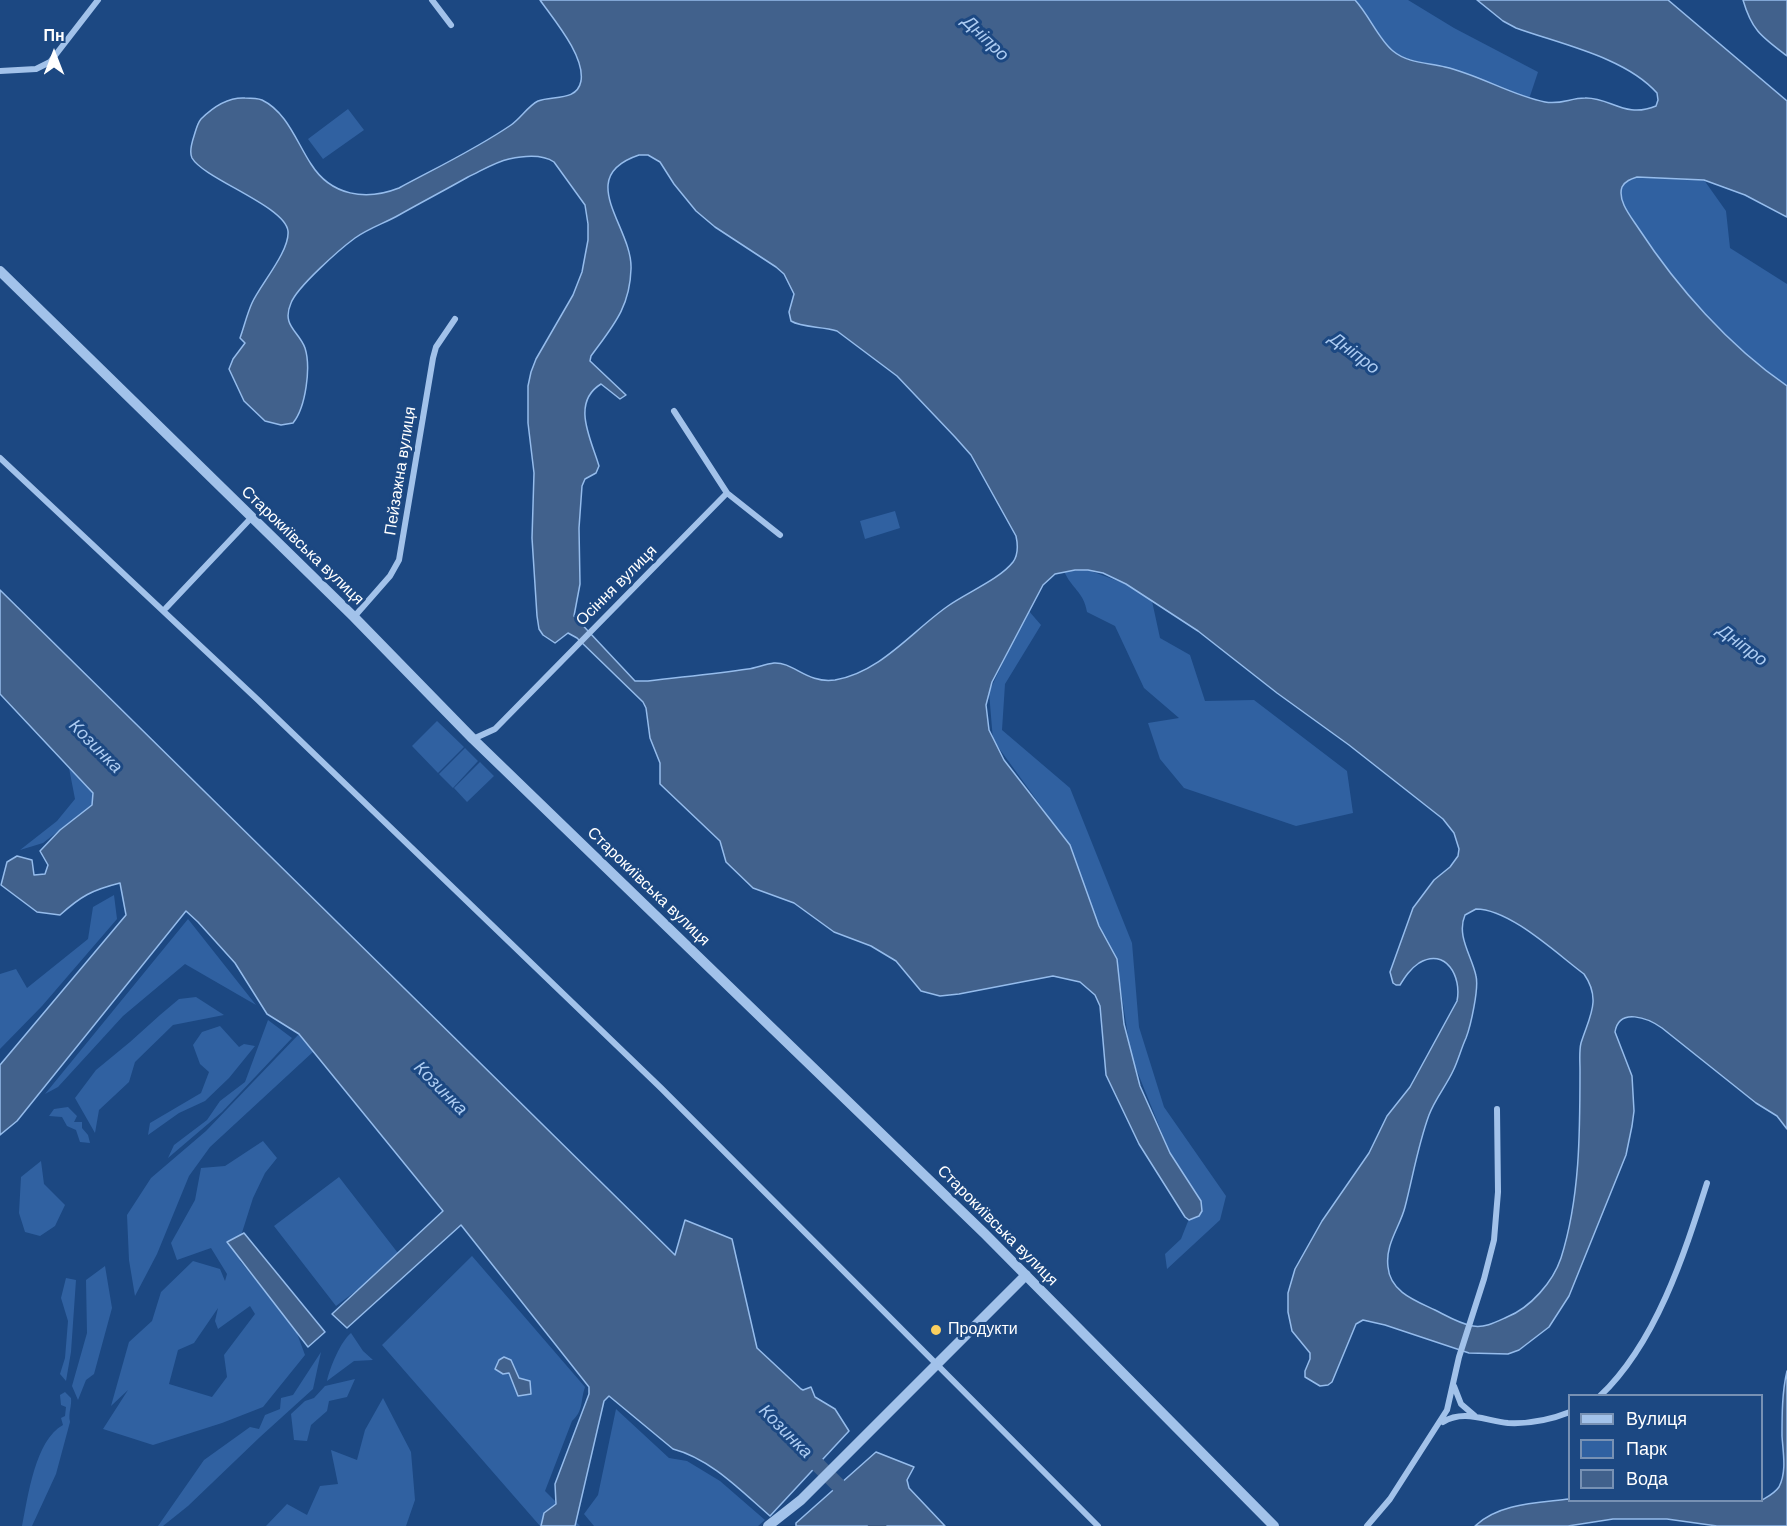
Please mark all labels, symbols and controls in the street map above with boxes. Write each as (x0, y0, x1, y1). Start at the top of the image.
water label: Дніпро (957, 12, 1013, 66)
north arrow (24, 24, 84, 84)
text: Пн (43, 25, 65, 46)
water label: Дніпро (1325, 328, 1383, 380)
street label: Пейзажна вулиця (381, 405, 421, 537)
street label: Старокиївська вулиця (237, 483, 367, 609)
street label: Осіння вулиця (573, 542, 661, 630)
water label: Дніпро (1713, 620, 1771, 672)
water label: Козинка (64, 716, 126, 778)
street label: Старокиївська вулиця (583, 824, 713, 950)
water label: Козинка (409, 1058, 471, 1120)
street label: Старокиївська вулиця (933, 1162, 1061, 1290)
place label: Продукти (948, 1320, 1018, 1340)
marker: Продукти (929, 1323, 943, 1337)
legend (1568, 1394, 1763, 1502)
water label: Козинка (754, 1401, 816, 1463)
text: Вулиця (1626, 1407, 1687, 1431)
text: Парк (1626, 1437, 1667, 1461)
text: Вода (1626, 1467, 1668, 1491)

